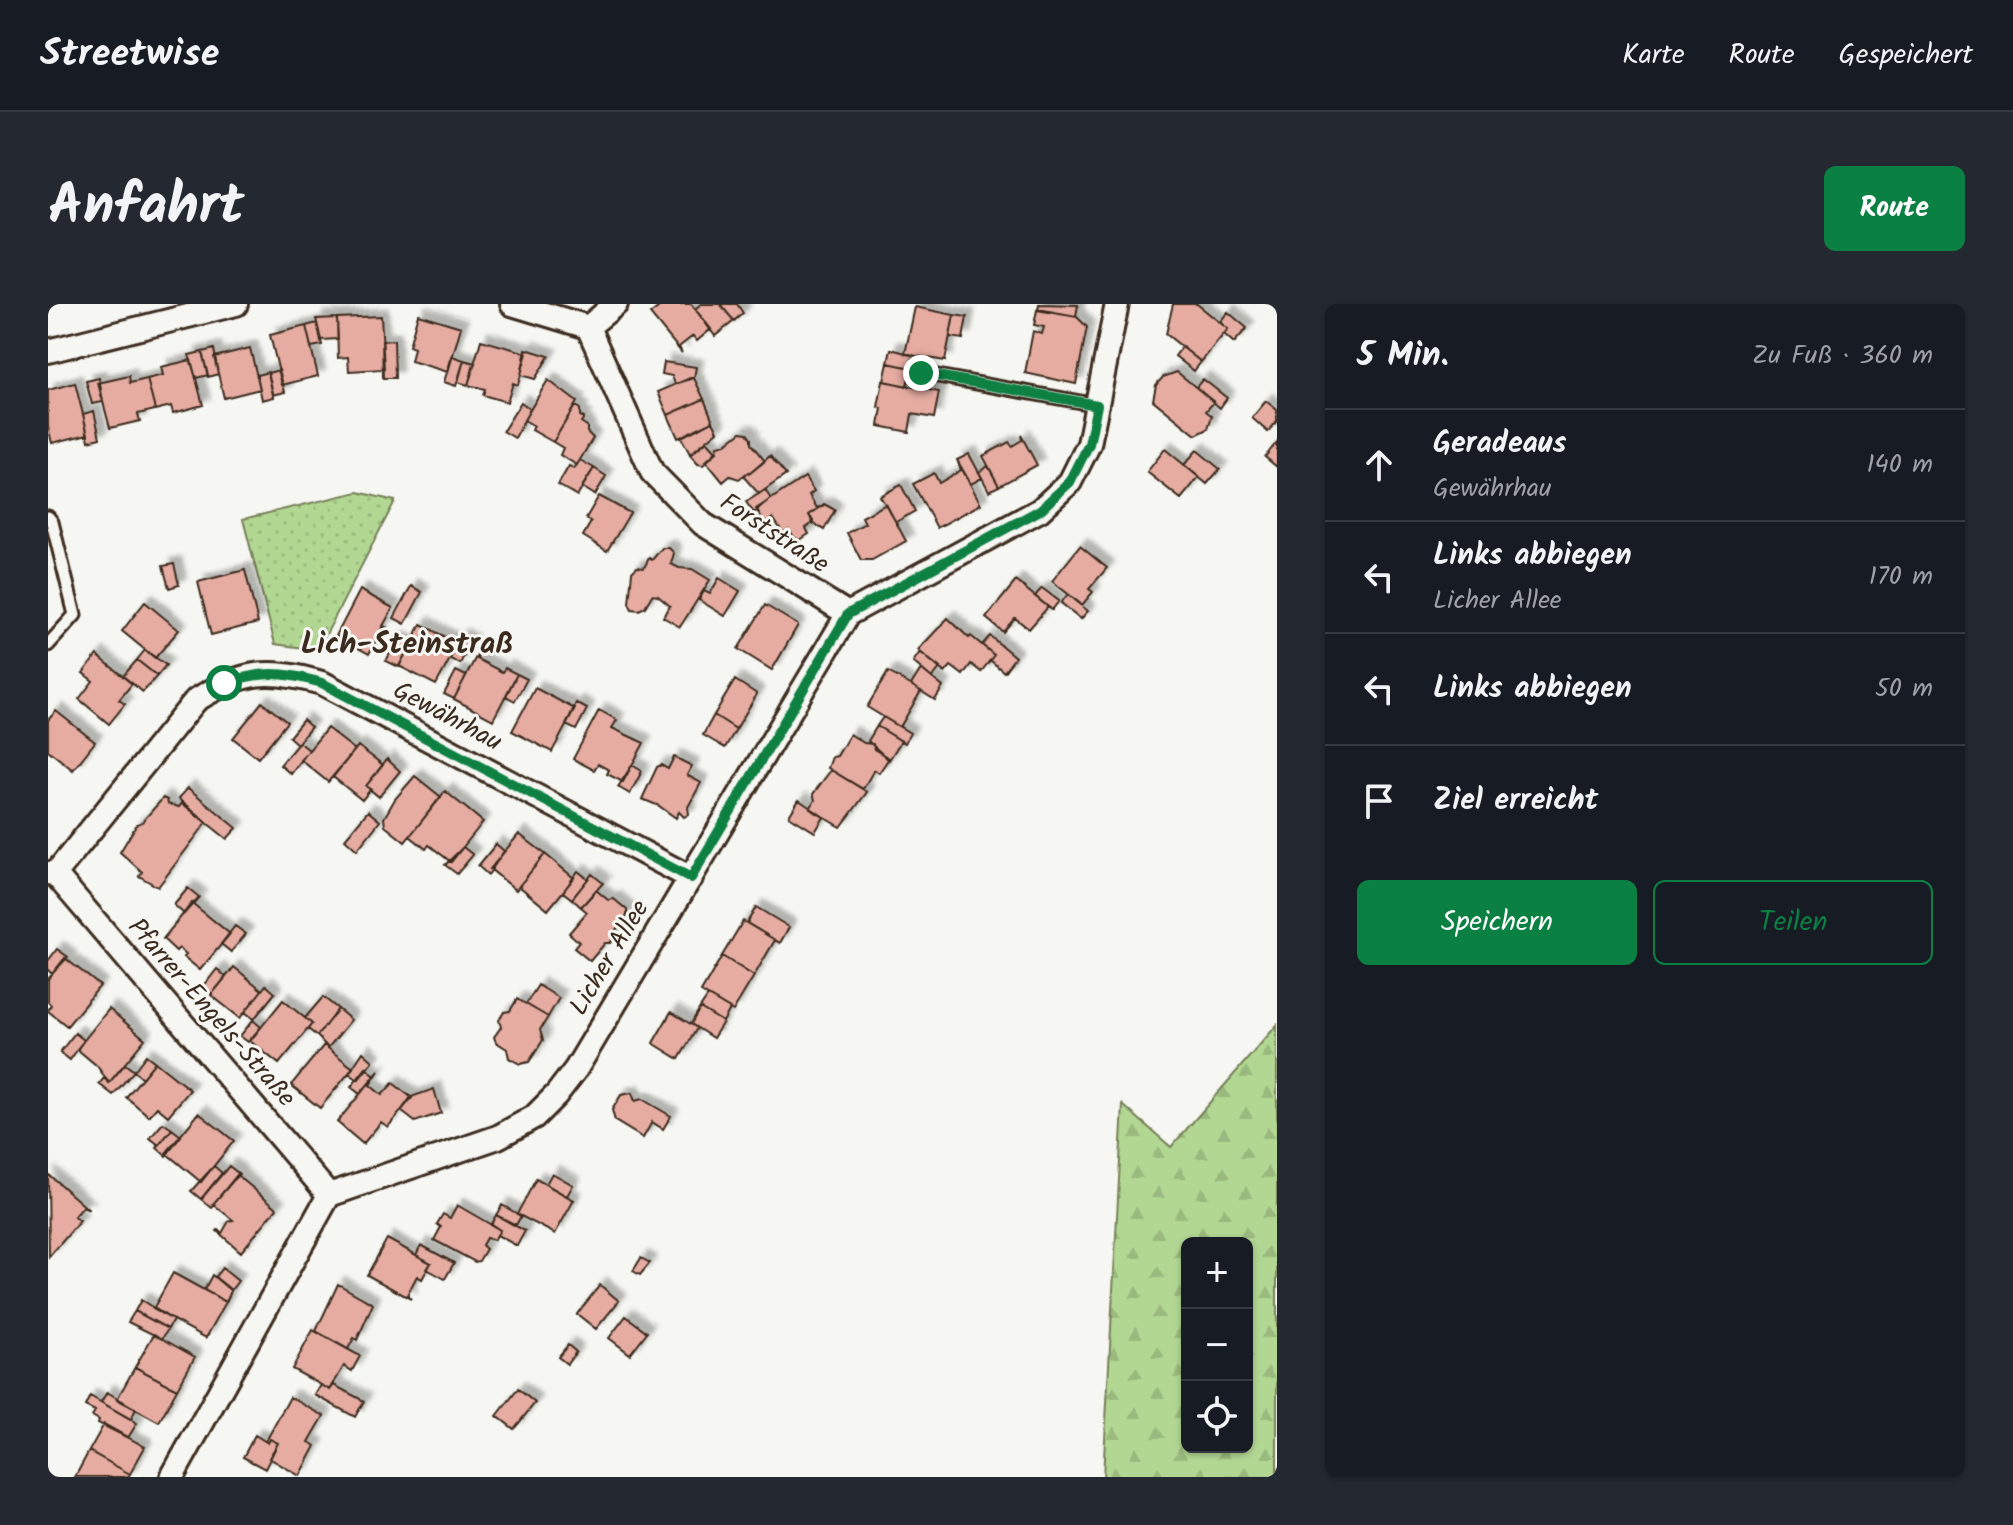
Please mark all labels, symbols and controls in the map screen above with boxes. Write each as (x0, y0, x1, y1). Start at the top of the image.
text: Streetwise (40, 25, 219, 85)
text: Karte (1622, 33, 1685, 78)
text: Route (1729, 33, 1795, 78)
text: Gespeichert (1839, 33, 1973, 78)
text: Anfahrt (48, 163, 244, 253)
button: Route (1824, 166, 1965, 251)
text: 5 Min. (1357, 329, 1449, 383)
text: Zu Fuß · 360 m (1752, 335, 1933, 377)
route end (903, 355, 939, 391)
text: Geradeaus (1433, 420, 1566, 468)
icon: ahead (1357, 443, 1401, 487)
text: 140 m (1866, 444, 1933, 486)
text: Gewährhau (1433, 468, 1552, 510)
street label: Forststraße (711, 483, 838, 586)
text: Links abbiegen (1433, 532, 1632, 580)
icon: left (1357, 555, 1401, 599)
text: 170 m (1869, 556, 1933, 598)
text: Licher Allee (1433, 580, 1562, 622)
district label: Lich-Steinstraß (301, 621, 513, 669)
route start (206, 665, 242, 701)
text: Links abbiegen (1433, 665, 1632, 713)
icon: left (1357, 667, 1401, 711)
text: 50 m (1875, 668, 1933, 710)
street label: Gewährhau (385, 671, 510, 764)
text: Ziel erreicht (1433, 777, 1598, 825)
icon: arrive (1357, 779, 1401, 823)
button: Speichern (1357, 880, 1637, 965)
button: Teilen (1653, 880, 1933, 965)
street label: Licher Allee (559, 892, 661, 1024)
street label: Pfarrer-Engels-Straße (117, 909, 306, 1117)
map controls (1181, 1237, 1253, 1453)
button: + (1181, 1237, 1253, 1309)
button: − (1181, 1309, 1253, 1381)
button: locate (1181, 1381, 1253, 1453)

